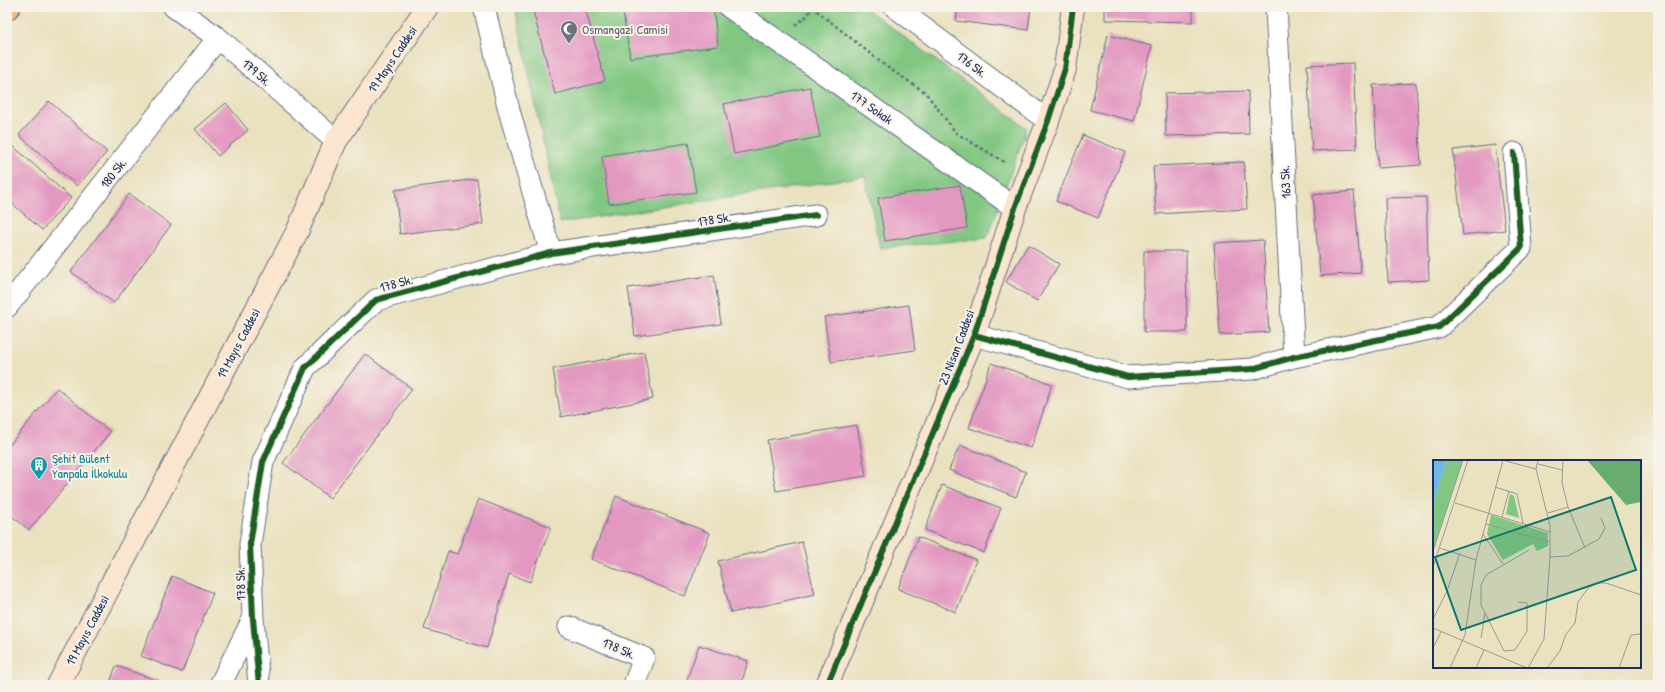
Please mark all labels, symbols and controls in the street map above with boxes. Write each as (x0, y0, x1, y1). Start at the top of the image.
mosque icon: Osmangazi Camisi (559, 19, 579, 44)
place label: Osmangazi Camisi (582, 20, 668, 38)
street label: 19 Mayıs Caddesi (363, 22, 421, 96)
street label: 176 Sk. (953, 47, 991, 81)
street label: 179 Sk. (239, 54, 276, 90)
street label: 177 Sokak (847, 86, 897, 128)
street label: 180 Sk. (96, 154, 130, 192)
street label: 163 Sk. (1275, 165, 1295, 199)
street label: 178 Sk. (696, 207, 732, 231)
street label: 178 Sk. (377, 270, 415, 296)
street label: 19 Mayıs Caddesi (212, 305, 264, 381)
street label: 23 Nisan Caddesi (933, 307, 979, 387)
place label: Şehit Bülent Yanpala İlkokulu (52, 449, 127, 482)
building icon: Şehit Bülent Yanpala İlkokulu (29, 455, 49, 480)
inset map (1433, 460, 1641, 668)
street label: 178 Sk. (230, 567, 250, 601)
street label: 19 Mayıs Caddesi (61, 592, 113, 668)
street label: 178 Sk. (600, 633, 638, 663)

